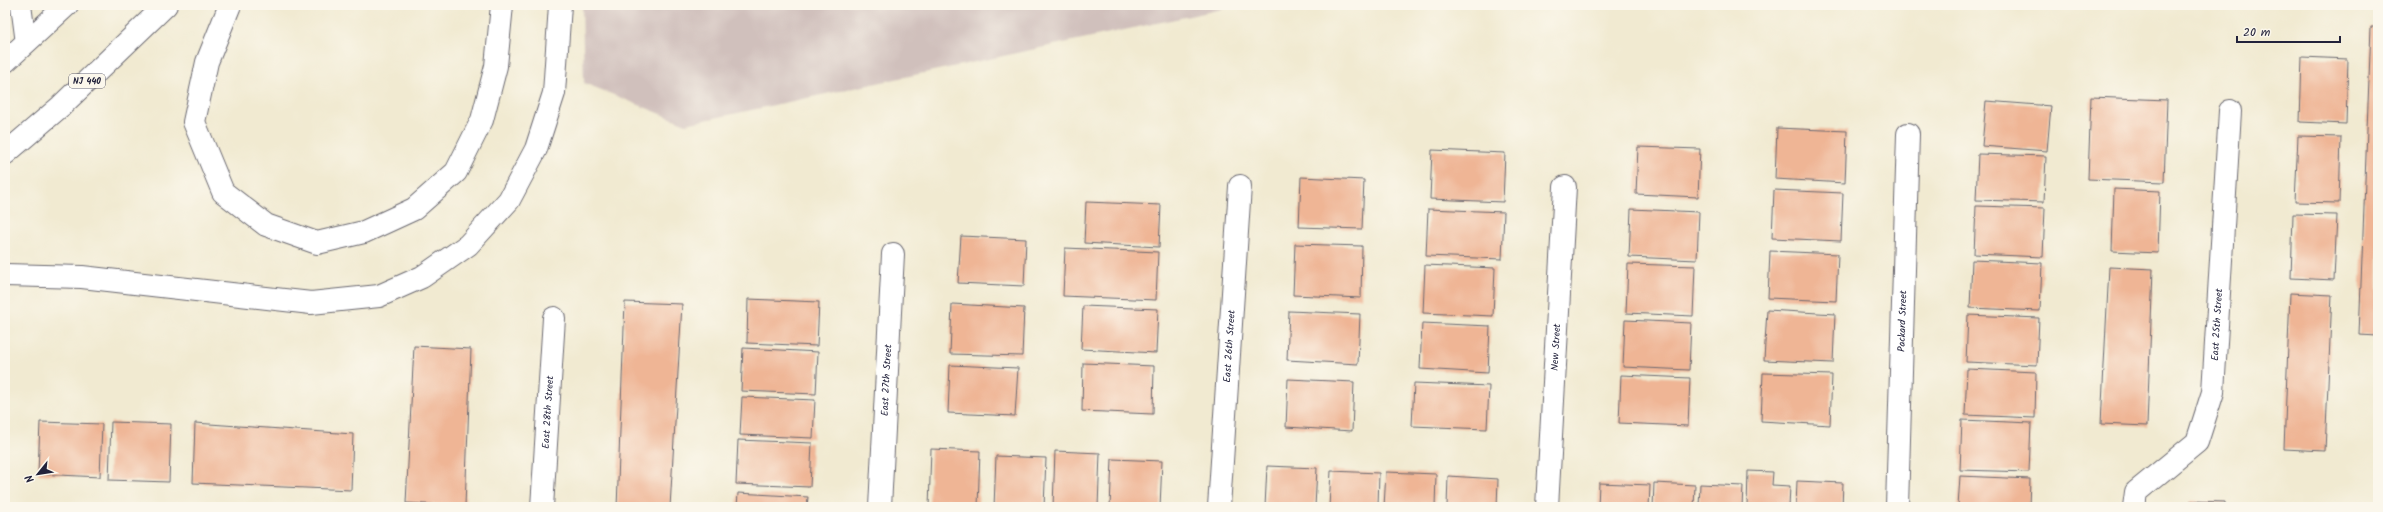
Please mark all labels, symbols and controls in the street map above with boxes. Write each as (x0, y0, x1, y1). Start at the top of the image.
scale bar (2237, 18, 2340, 44)
text: 20 m (2243, 23, 2271, 42)
road number: NJ 440 (69, 74, 105, 88)
street label: East 25th Street (2207, 288, 2227, 361)
street label: Packard Street (1894, 290, 1911, 352)
street label: East 26th Street (1219, 309, 1240, 383)
street label: New Street (1547, 323, 1565, 371)
street label: East 27th Street (877, 344, 896, 416)
street label: East 28th Street (538, 375, 558, 449)
north arrow (18, 454, 58, 494)
text: N (21, 471, 40, 486)

